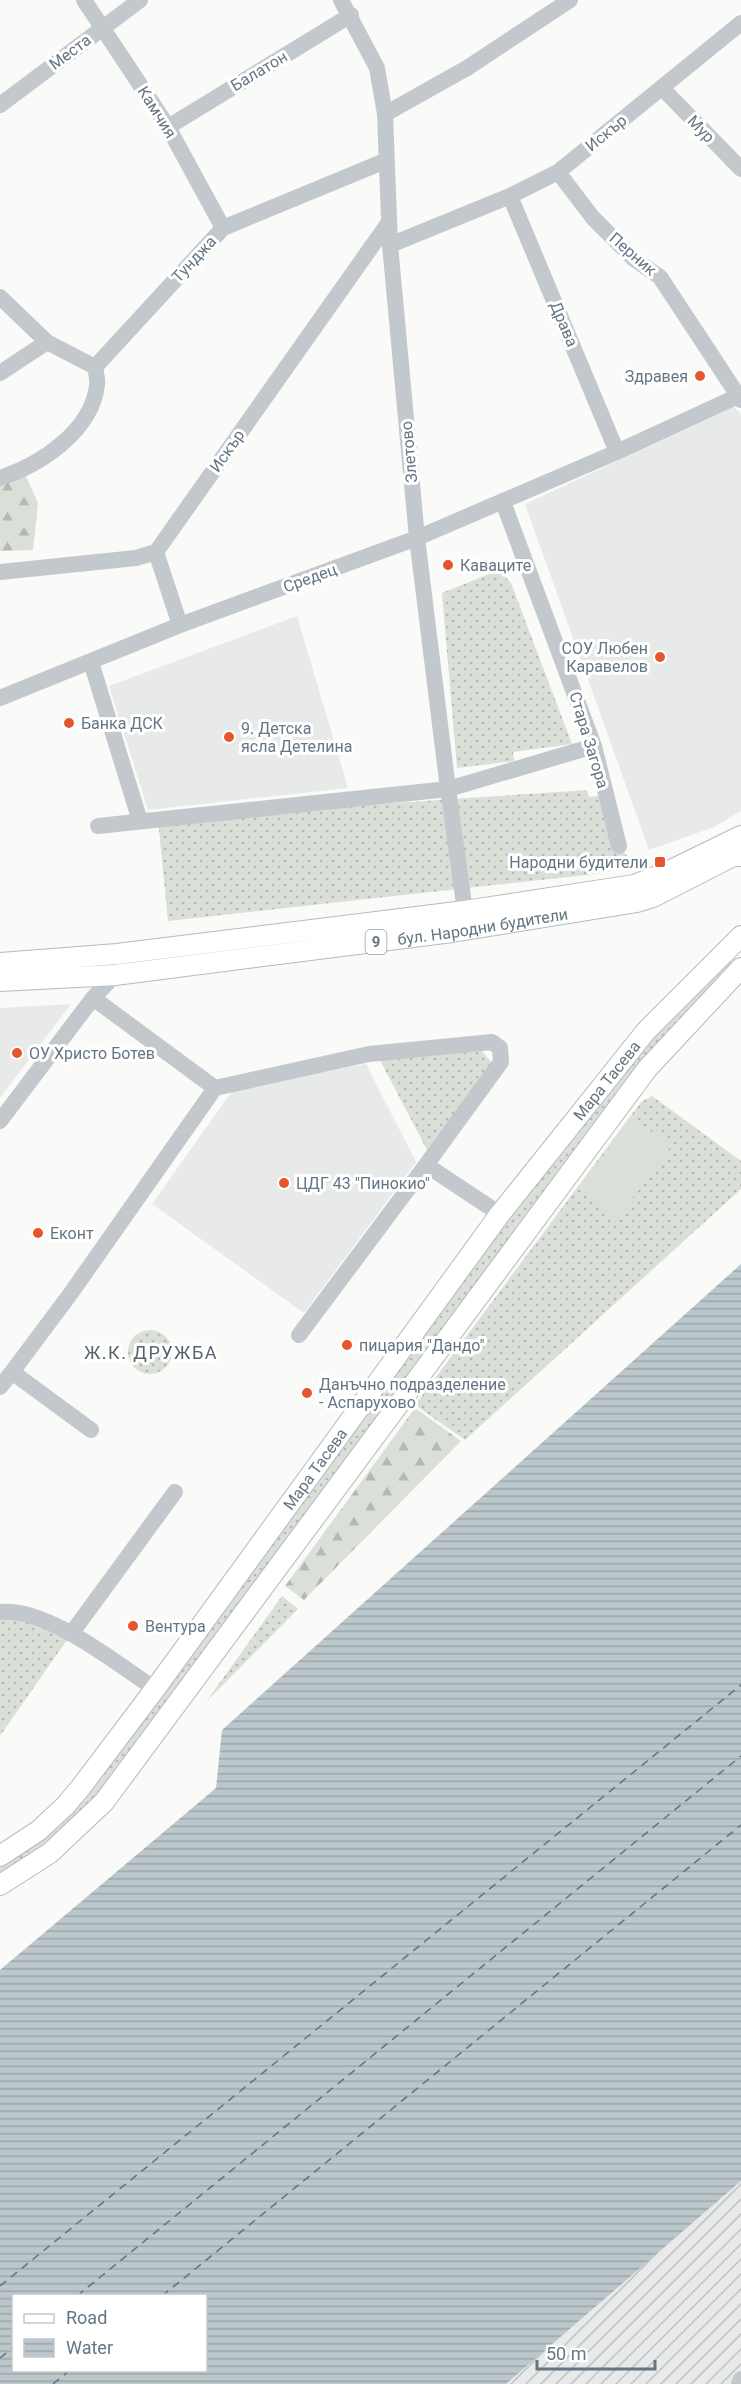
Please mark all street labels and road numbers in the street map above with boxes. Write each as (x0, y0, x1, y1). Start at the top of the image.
street label: Места (45, 30, 95, 74)
street label: Балатон (227, 47, 291, 95)
street label: Камчия (134, 83, 180, 141)
street label: Искър (582, 111, 630, 155)
street label: Мур (684, 111, 718, 147)
street label: Перник (606, 228, 661, 280)
street label: Тунджа (168, 232, 220, 286)
street label: Драва (546, 298, 582, 350)
street label: Злетово (397, 420, 421, 484)
street label: Искър (206, 426, 248, 476)
street label: Средец (281, 559, 340, 596)
street label: Стара Загора (565, 689, 613, 791)
street label: бул. Народни будители (396, 904, 569, 948)
road number: 9 (366, 930, 386, 954)
street label: Мара Тасева (569, 1037, 644, 1124)
street label: Мара Тасева (279, 1424, 351, 1513)

